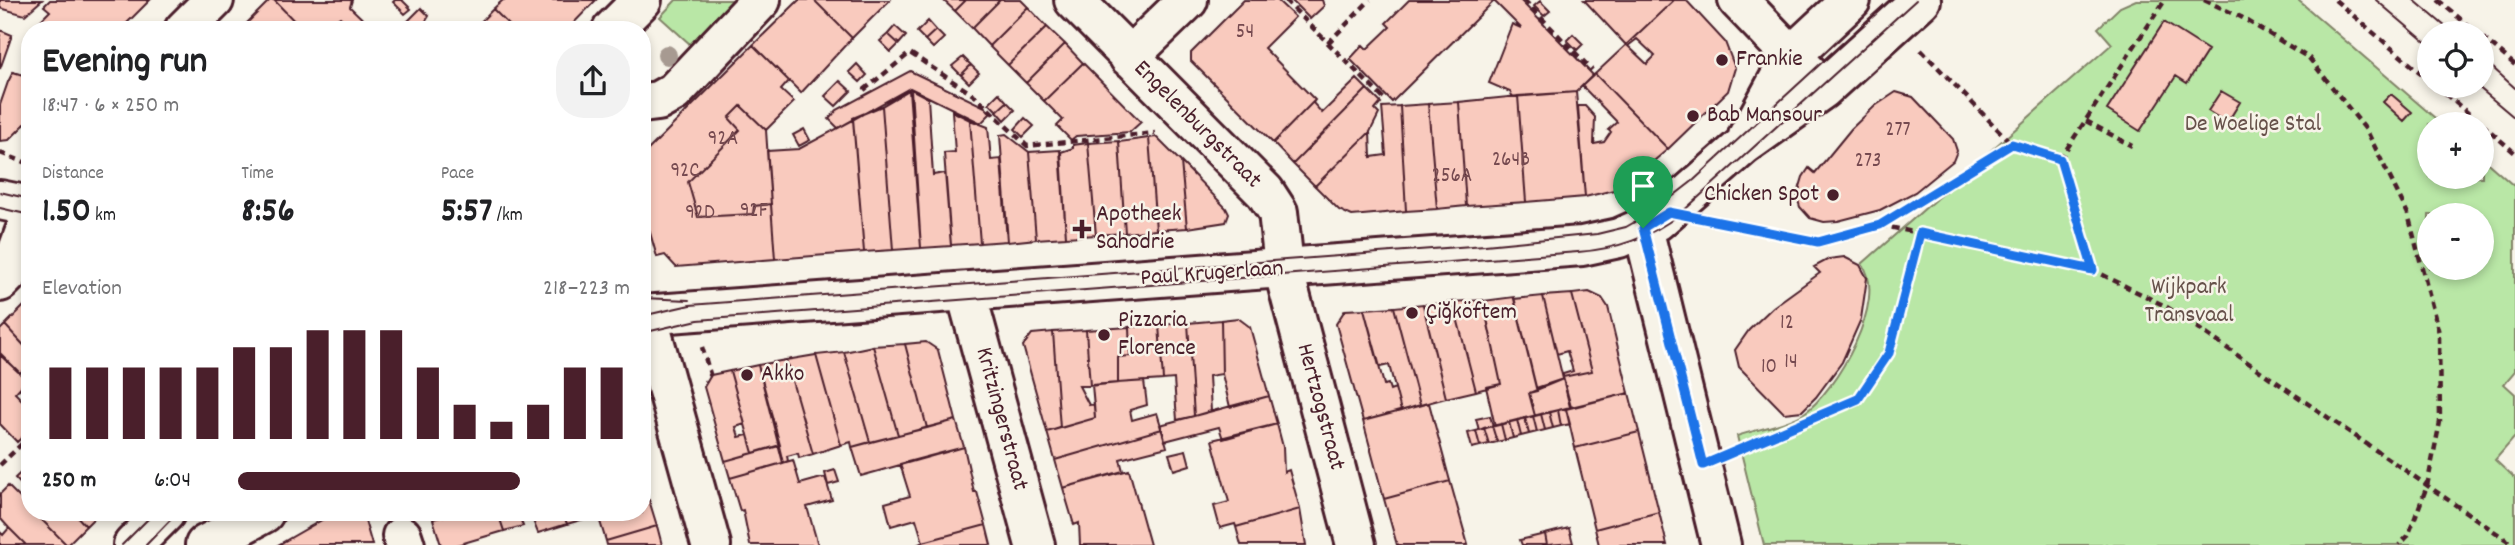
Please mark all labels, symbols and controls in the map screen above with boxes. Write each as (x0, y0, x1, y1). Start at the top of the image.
house number: 54 (1236, 18, 1254, 48)
map controls (2417, 21, 2494, 280)
button: locate (2417, 21, 2494, 98)
text: Evening run (42, 36, 207, 91)
place label: Frankie (1736, 43, 1803, 77)
button: share (556, 44, 630, 118)
marker: Frankie (1714, 52, 1730, 68)
street label: Engelenburgstraat (1125, 53, 1269, 197)
text: 18:47 · 6 × 250 m (42, 90, 179, 123)
place label: Bab Mansour (1707, 99, 1822, 133)
marker: Bab Mansour (1685, 108, 1701, 124)
park label: De Woelige Stal (2185, 108, 2322, 142)
button: + (2417, 112, 2494, 189)
house number: 277 (1885, 116, 1911, 146)
house number: 92A (708, 125, 738, 155)
house number: 264B (1492, 146, 1530, 176)
house number: 273 (1855, 147, 1881, 177)
pin (1613, 156, 1673, 228)
house number: 92C (670, 157, 700, 187)
text: Distance (42, 161, 104, 188)
text: Time (241, 161, 274, 188)
text: Pace (441, 161, 474, 188)
house number: 256A (1432, 162, 1472, 192)
icon: arrive (1624, 167, 1662, 205)
place label: Chicken Spot (1704, 178, 1819, 212)
marker: Chicken Spot (1825, 187, 1841, 203)
text: 1.50 (42, 188, 91, 238)
text: 8:56 (241, 188, 295, 238)
text: 5:57 (441, 188, 492, 238)
house number: 92F (740, 197, 769, 227)
place label: Apotheek Sahodrie (1096, 198, 1182, 260)
house number: 92D (685, 199, 715, 229)
text: km (91, 203, 116, 230)
text: /km (492, 203, 523, 230)
button: − (2417, 203, 2494, 280)
marker: Apotheek Sahodrie (1074, 221, 1090, 237)
street label: Paul Krugerlaan (1139, 252, 1285, 296)
park label: Wijkpark Transvaal (2144, 271, 2234, 333)
text: Elevation (42, 273, 122, 306)
text: 218–223 m (543, 273, 630, 306)
place label: Çiğköftem (1426, 296, 1517, 330)
place label: Pizzaria Florence (1118, 304, 1196, 366)
marker: Çiğköftem (1404, 305, 1420, 321)
house number: 12 (1780, 309, 1794, 339)
marker: Pizzaria Florence (1096, 327, 1112, 343)
street label: Hertzogstraat (1287, 340, 1353, 474)
street label: Kritzingerstraat (966, 344, 1036, 495)
house number: 14 (1784, 348, 1798, 378)
house number: 10 (1761, 353, 1777, 383)
place label: Akko (761, 358, 804, 392)
marker: Akko (739, 367, 755, 383)
text: 250 m (42, 465, 96, 498)
text: 6:04 (154, 465, 191, 498)

